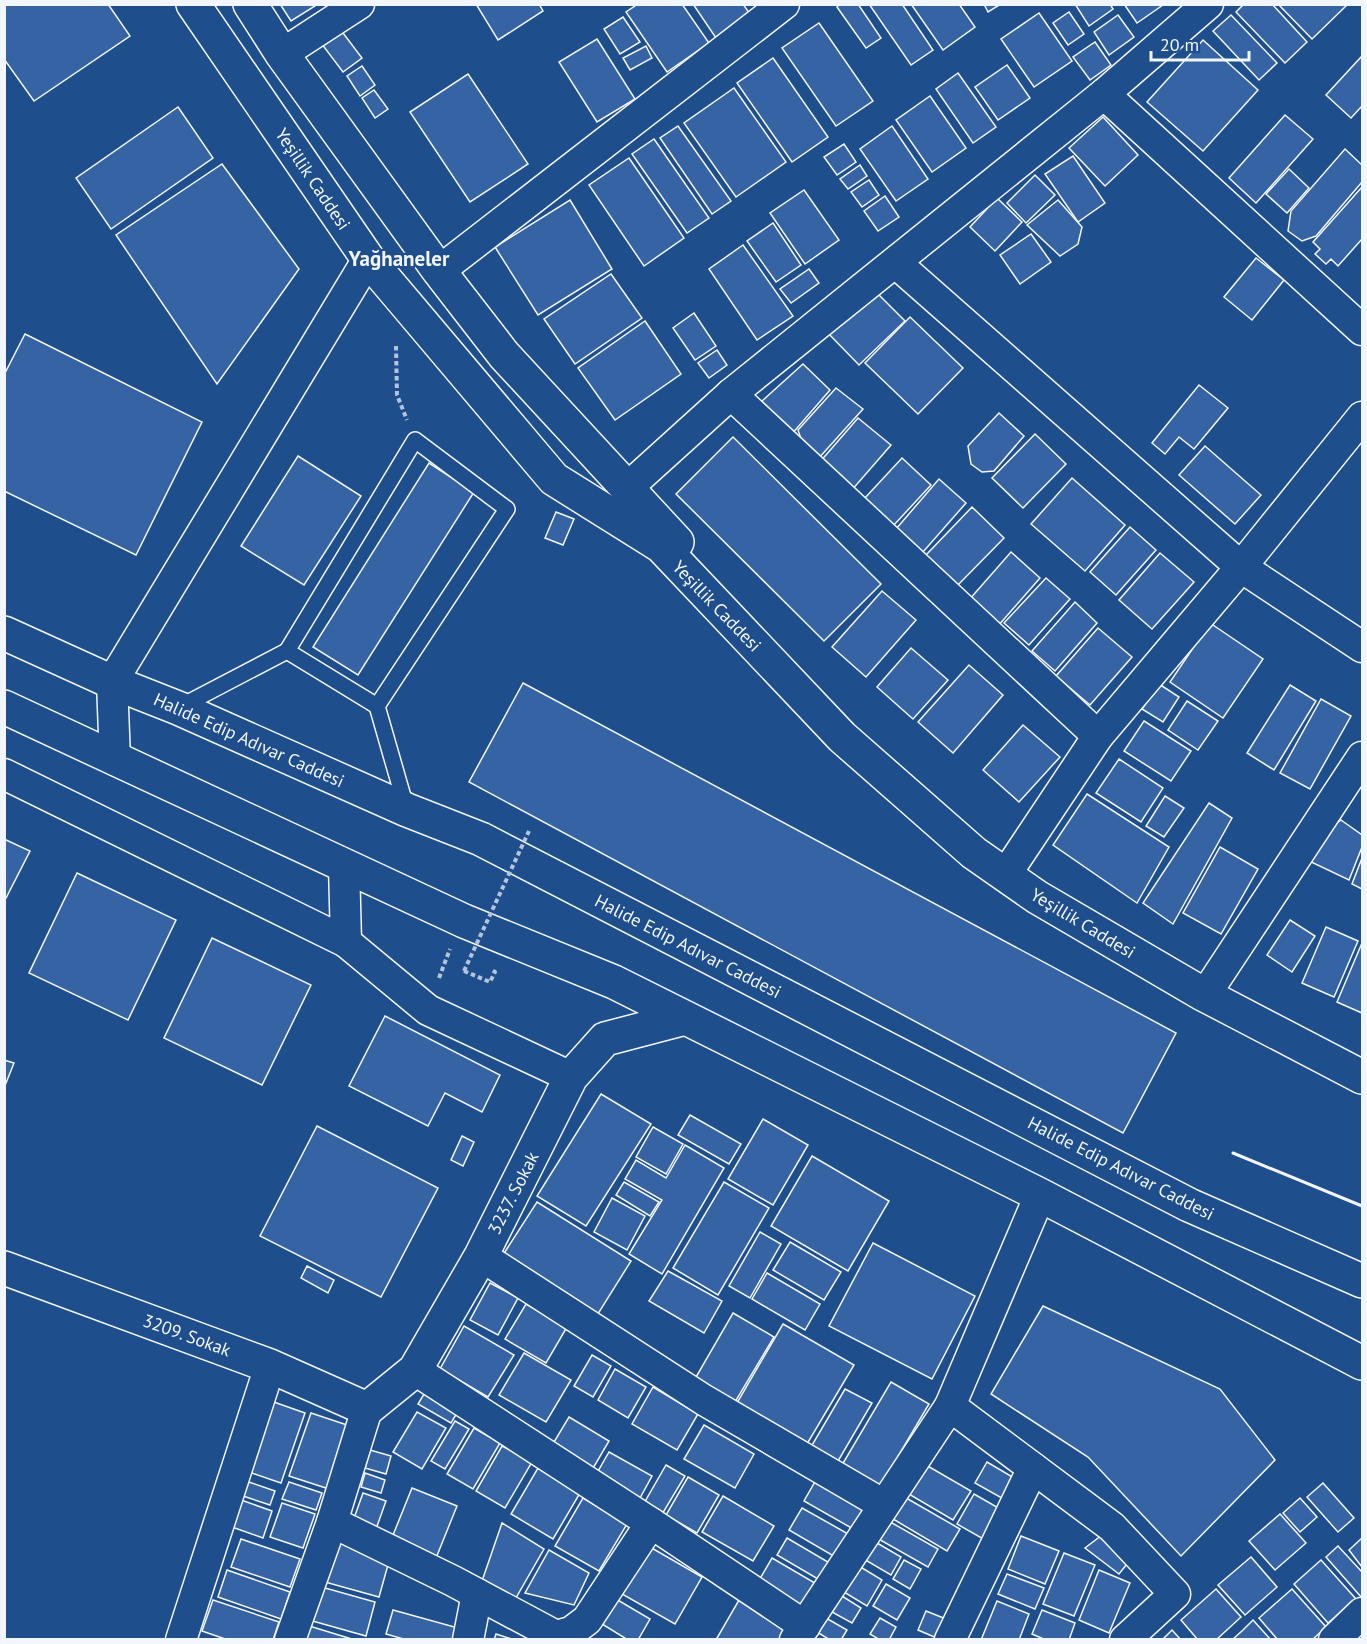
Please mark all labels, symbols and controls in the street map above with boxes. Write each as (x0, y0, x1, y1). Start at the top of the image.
scale bar (1151, 24, 1248, 62)
text: 20 m (1160, 33, 1199, 56)
street label: Yeşillik Caddesi (270, 124, 356, 234)
district label: Yağhaneler (348, 245, 450, 272)
street label: Yeşillik Caddesi (668, 556, 766, 656)
street label: Halide Edip Adıvar Caddesi (150, 688, 348, 792)
street label: Yeşillik Caddesi (1026, 883, 1140, 963)
street label: Halide Edip Adıvar Caddesi (591, 889, 785, 1003)
street label: Halide Edip Adıvar Caddesi (1024, 1111, 1218, 1225)
street label: 3237. Sokak (482, 1147, 544, 1238)
street label: 3209. Sokak (140, 1308, 234, 1362)

